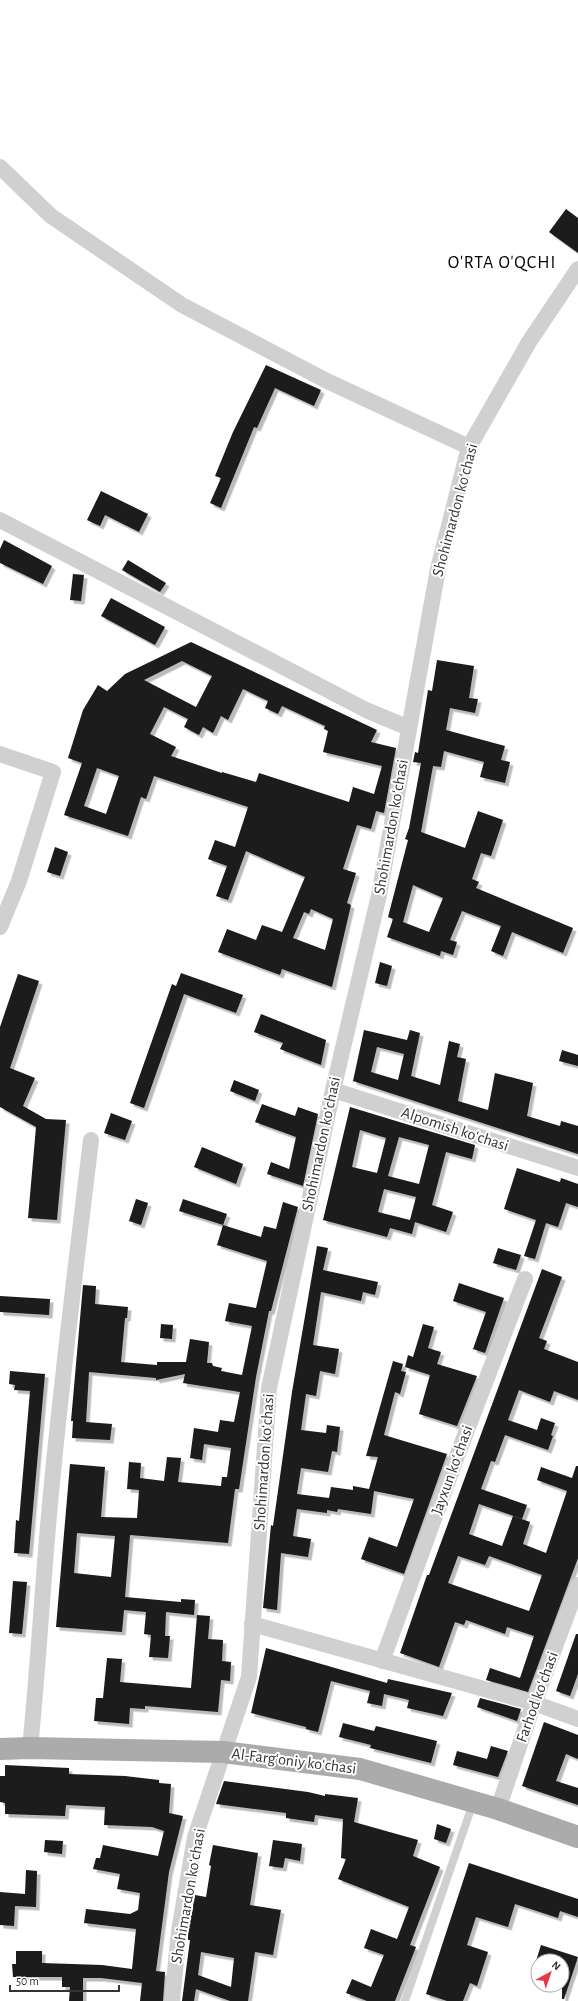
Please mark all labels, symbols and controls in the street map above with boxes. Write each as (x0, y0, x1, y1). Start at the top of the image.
district label: O'RTA O'QCHI (448, 254, 556, 272)
street label: Shohimardon koʻchasi (430, 442, 480, 578)
street label: Shohimardon koʻchasi (371, 758, 411, 896)
street label: Shohimardon koʻchasi (299, 1075, 343, 1213)
street label: Alpomish koʻchasi (399, 1104, 511, 1154)
street label: Shohimardon koʻchasi (251, 1393, 277, 1531)
street label: Jayxun koʻchasi (428, 1423, 476, 1517)
street label: Farhod koʻchasi (513, 1650, 561, 1744)
street label: Al-Fargʻoniy koʻchasi (231, 1745, 357, 1778)
street label: Shohimardon koʻchasi (168, 1827, 208, 1965)
north arrow (530, 1953, 570, 1993)
text: N (550, 1959, 563, 1972)
scale bar (10, 1967, 119, 1993)
text: 50 m (16, 1975, 39, 1987)

